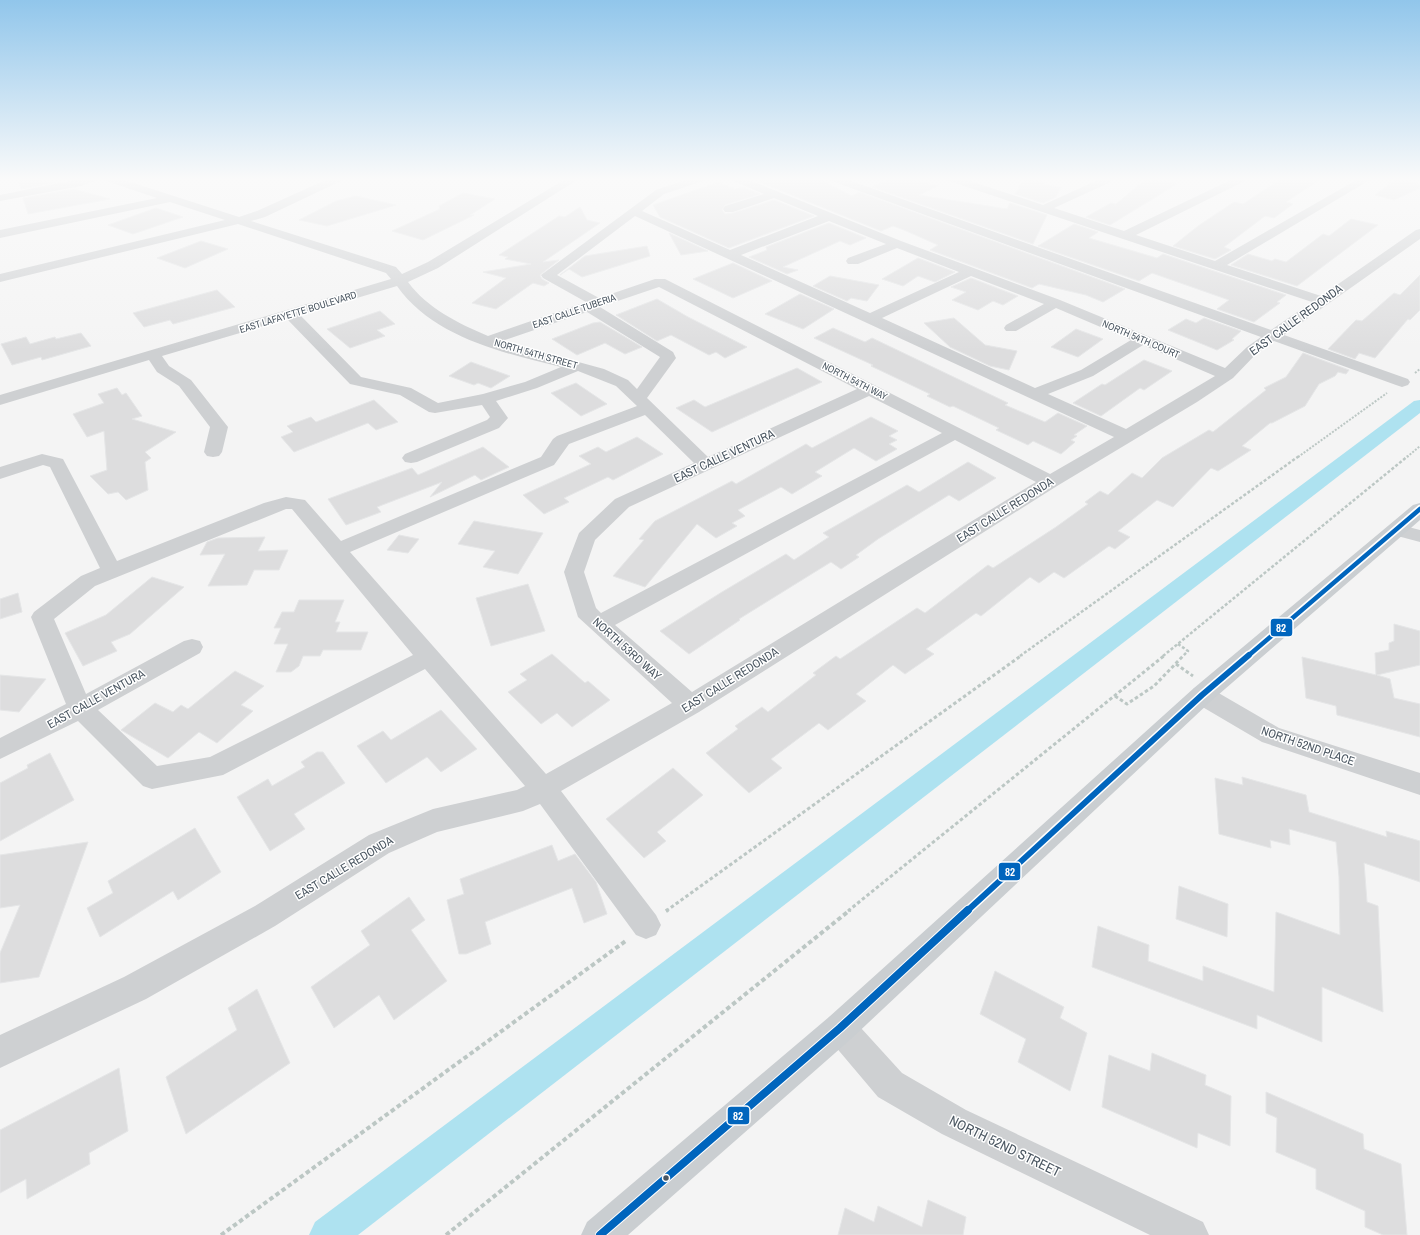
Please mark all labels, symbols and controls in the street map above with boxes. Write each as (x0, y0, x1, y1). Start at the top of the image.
street label: EAST CALLE REDONDA (1246, 281, 1346, 359)
street label: EAST LAFAYETTE BOULEVARD (238, 288, 358, 336)
street label: EAST CALLE TUBERIA (531, 290, 618, 331)
street label: NORTH 54TH COURT (1100, 317, 1182, 361)
street label: NORTH 54TH STREET (493, 336, 579, 372)
street label: NORTH 54TH WAY (820, 359, 890, 403)
street label: EAST CALLE VENTURA (671, 425, 777, 486)
street label: EAST CALLE REDONDA (954, 473, 1057, 546)
street label: NORTH 53RD WAY (589, 614, 665, 684)
line badge: 82 (1270, 618, 1293, 637)
text: 82 (1276, 621, 1286, 635)
street label: EAST CALLE REDONDA (679, 643, 782, 716)
street label: EAST CALLE VENTURA (44, 665, 148, 732)
street label: NORTH 52ND PLACE (1259, 723, 1357, 769)
street label: EAST CALLE REDONDA (292, 832, 396, 904)
line badge: 82 (998, 862, 1021, 881)
text: 82 (1005, 865, 1015, 879)
line badge: 82 (727, 1106, 750, 1125)
text: 82 (733, 1109, 743, 1123)
street label: NORTH 52ND STREET (946, 1111, 1064, 1181)
unlabelled marker (661, 1173, 671, 1183)

